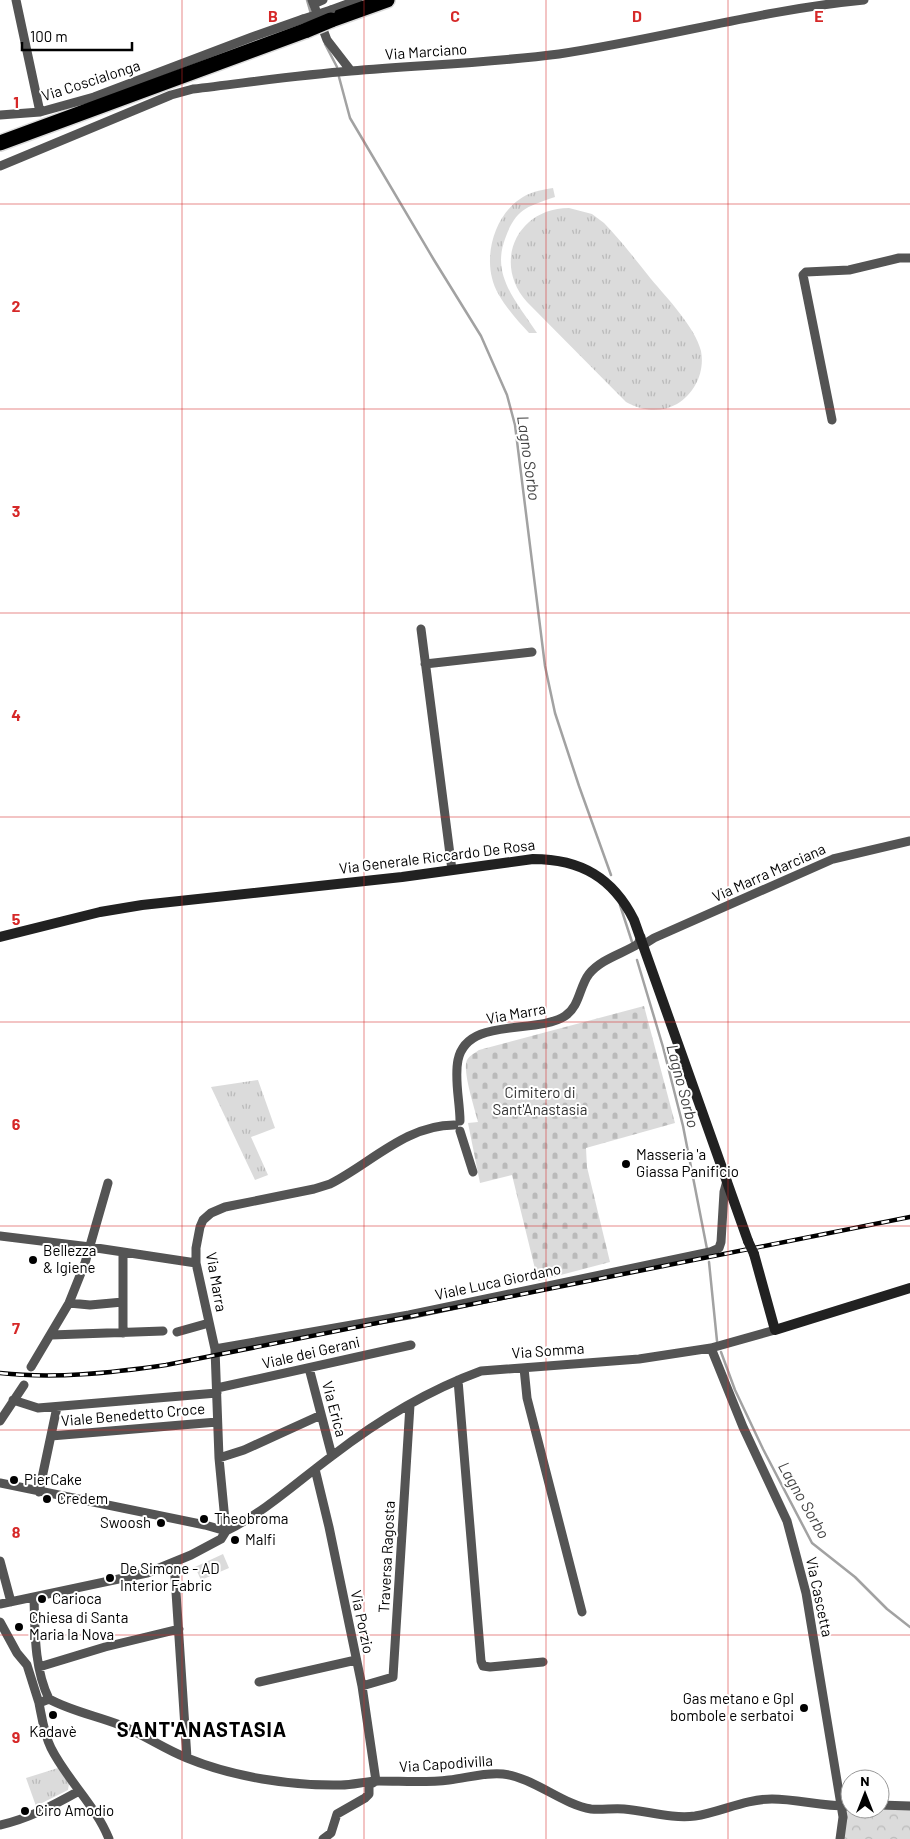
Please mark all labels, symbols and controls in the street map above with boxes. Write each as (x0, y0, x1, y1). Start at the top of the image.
text: B (268, 6, 278, 25)
text: C (450, 6, 460, 25)
text: D (632, 6, 642, 25)
text: E (814, 6, 824, 25)
scale bar (22, 20, 132, 52)
text: 100 m (30, 27, 68, 45)
street label: Via Marciano (384, 39, 468, 63)
street label: Via Coscialonga (39, 56, 142, 104)
text: 1 (13, 92, 19, 111)
text: 2 (12, 296, 21, 315)
water label: Lagno Sorbo (514, 414, 545, 502)
text: 3 (12, 501, 20, 520)
text: 4 (11, 705, 21, 724)
street label: Via Generale Riccardo De Rosa (338, 835, 536, 877)
street label: Via Marra Marciana (709, 839, 828, 905)
text: 5 (12, 909, 21, 928)
street label: Via Marra (485, 999, 547, 1027)
water label: Lagno Sorbo (663, 1042, 704, 1130)
park label: Cimitero di Sant'Anastasia (493, 1083, 587, 1118)
text: 6 (12, 1114, 21, 1133)
place label: Masseria 'a Giassa Panificio (636, 1145, 739, 1180)
marker: Masseria 'a Giassa Panificio (620, 1158, 632, 1170)
place label: Bellezza & Igiene (43, 1241, 96, 1276)
street label: Via Marra (203, 1251, 231, 1313)
marker: Bellezza & Igiene (27, 1254, 39, 1266)
street label: Viale Luca Giordano (433, 1259, 562, 1303)
text: 7 (12, 1318, 20, 1337)
street label: Viale dei Gerani (260, 1332, 362, 1372)
street label: Via Somma (511, 1338, 585, 1362)
street label: Via Erica (319, 1379, 351, 1439)
street label: Viale Benedetto Croce (60, 1399, 206, 1429)
water label: Lagno Sorbo (775, 1458, 834, 1541)
place label: PierCake (24, 1470, 82, 1488)
marker: PierCake (8, 1474, 20, 1486)
place label: Credem (57, 1489, 108, 1507)
marker: Credem (41, 1493, 53, 1505)
street label: Traversa Ragosta (374, 1500, 398, 1613)
place label: Theobroma (214, 1509, 289, 1527)
place label: Swoosh (100, 1513, 151, 1531)
marker: Theobroma (198, 1513, 210, 1525)
marker: Swoosh (155, 1517, 167, 1529)
text: 8 (12, 1522, 21, 1541)
place label: Malfi (245, 1530, 276, 1548)
marker: Malfi (229, 1534, 241, 1546)
street label: Via Cascetta (803, 1555, 837, 1638)
place label: De Simone - AD Interior Fabric (120, 1559, 220, 1594)
marker: De Simone - AD Interior Fabric (104, 1572, 116, 1584)
street label: Via Porzio (347, 1588, 378, 1655)
place label: Carioca (52, 1589, 102, 1607)
marker: Carioca (36, 1593, 48, 1605)
place label: Chiesa di Santa Maria la Nova (29, 1608, 128, 1643)
marker: Chiesa di Santa Maria la Nova (13, 1621, 25, 1633)
place label: Gas metano e Gpl bombole e serbatoi (670, 1689, 794, 1724)
marker: Gas metano e Gpl bombole e serbatoi (798, 1702, 810, 1714)
marker: Kadavè (47, 1709, 59, 1721)
district label: SANT'ANASTASIA (117, 1717, 287, 1741)
place label: Kadavè (29, 1722, 77, 1740)
text: 9 (12, 1727, 20, 1746)
street label: Via Capodivilla (398, 1751, 493, 1775)
north arrow (840, 1769, 890, 1819)
text: N (860, 1772, 870, 1789)
place label: Ciro Amodio (35, 1801, 114, 1819)
marker: Ciro Amodio (19, 1805, 31, 1817)

